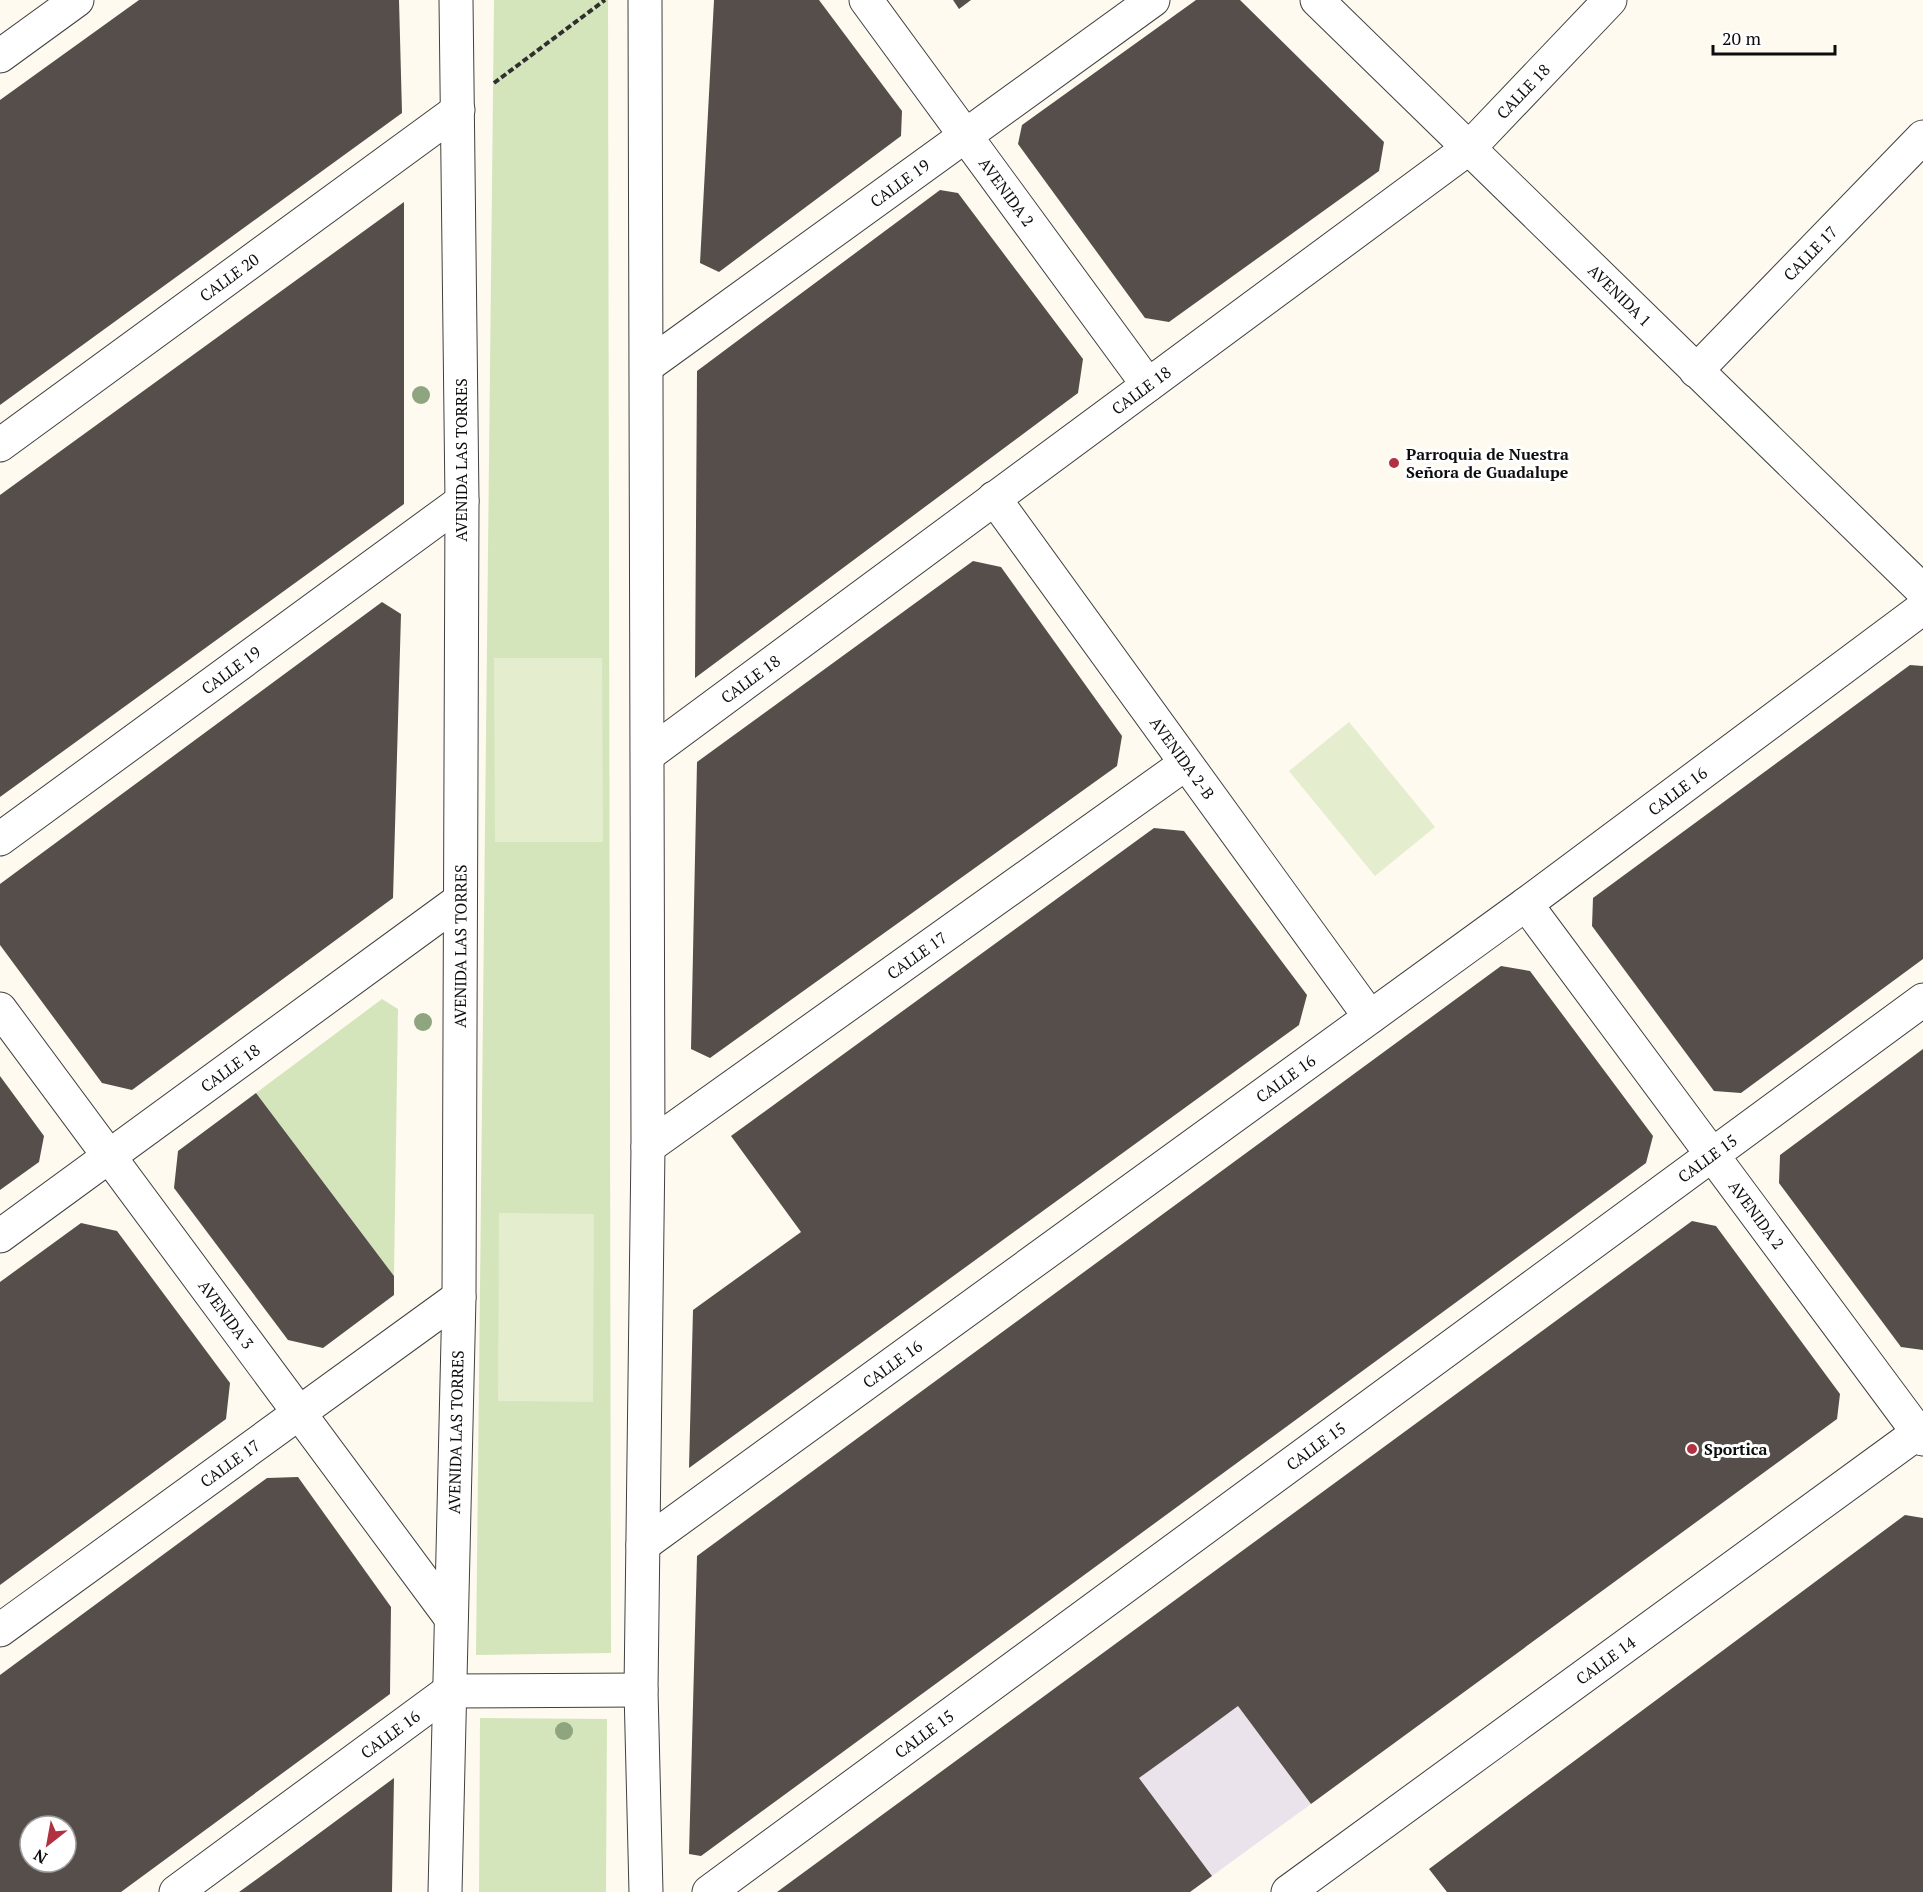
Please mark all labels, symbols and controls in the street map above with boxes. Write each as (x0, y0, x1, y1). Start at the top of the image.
scale bar (1713, 18, 1834, 56)
text: 20 m (1722, 26, 1762, 50)
street label: CALLE 18 (1491, 59, 1555, 124)
street label: AVENIDA 2 (974, 153, 1039, 231)
street label: CALLE 19 (866, 154, 934, 212)
street label: CALLE 17 (1778, 221, 1842, 286)
street label: CALLE 20 (195, 248, 263, 306)
street label: AVENIDA 1 (1583, 259, 1656, 331)
street label: CALLE 18 (1107, 361, 1175, 420)
street label: AVENIDA LAS TORRES (450, 378, 472, 542)
place label: Parroquia de Nuestra Señora de Guadalupe (1406, 443, 1569, 483)
marker: Parroquia de Nuestra Señora de Guadalupe (1387, 456, 1401, 470)
street label: CALLE 19 (197, 641, 265, 699)
street label: CALLE 18 (716, 650, 785, 708)
street label: AVENIDA 2-B (1145, 712, 1220, 804)
street label: CALLE 16 (1643, 761, 1712, 820)
street label: AVENIDA LAS TORRES (449, 864, 472, 1028)
street label: CALLE 17 (882, 926, 951, 984)
street label: CALLE 18 (196, 1039, 264, 1097)
street label: CALLE 16 (1251, 1049, 1320, 1108)
street label: CALLE 15 (1673, 1129, 1742, 1188)
street label: AVENIDA 2 (1724, 1176, 1789, 1254)
street label: AVENIDA 3 (193, 1276, 259, 1353)
street label: CALLE 16 (858, 1335, 927, 1393)
street label: AVENIDA LAS TORRES (443, 1350, 469, 1514)
street label: CALLE 15 (1282, 1417, 1350, 1475)
street label: CALLE 17 (196, 1434, 264, 1492)
place label: Sportica (1704, 1438, 1768, 1460)
marker: Sportica (1685, 1442, 1699, 1456)
street label: CALLE 14 (1571, 1631, 1640, 1690)
street label: CALLE 16 (356, 1705, 425, 1764)
street label: CALLE 15 (890, 1705, 958, 1763)
north arrow (18, 1814, 78, 1874)
text: N (29, 1844, 51, 1869)

